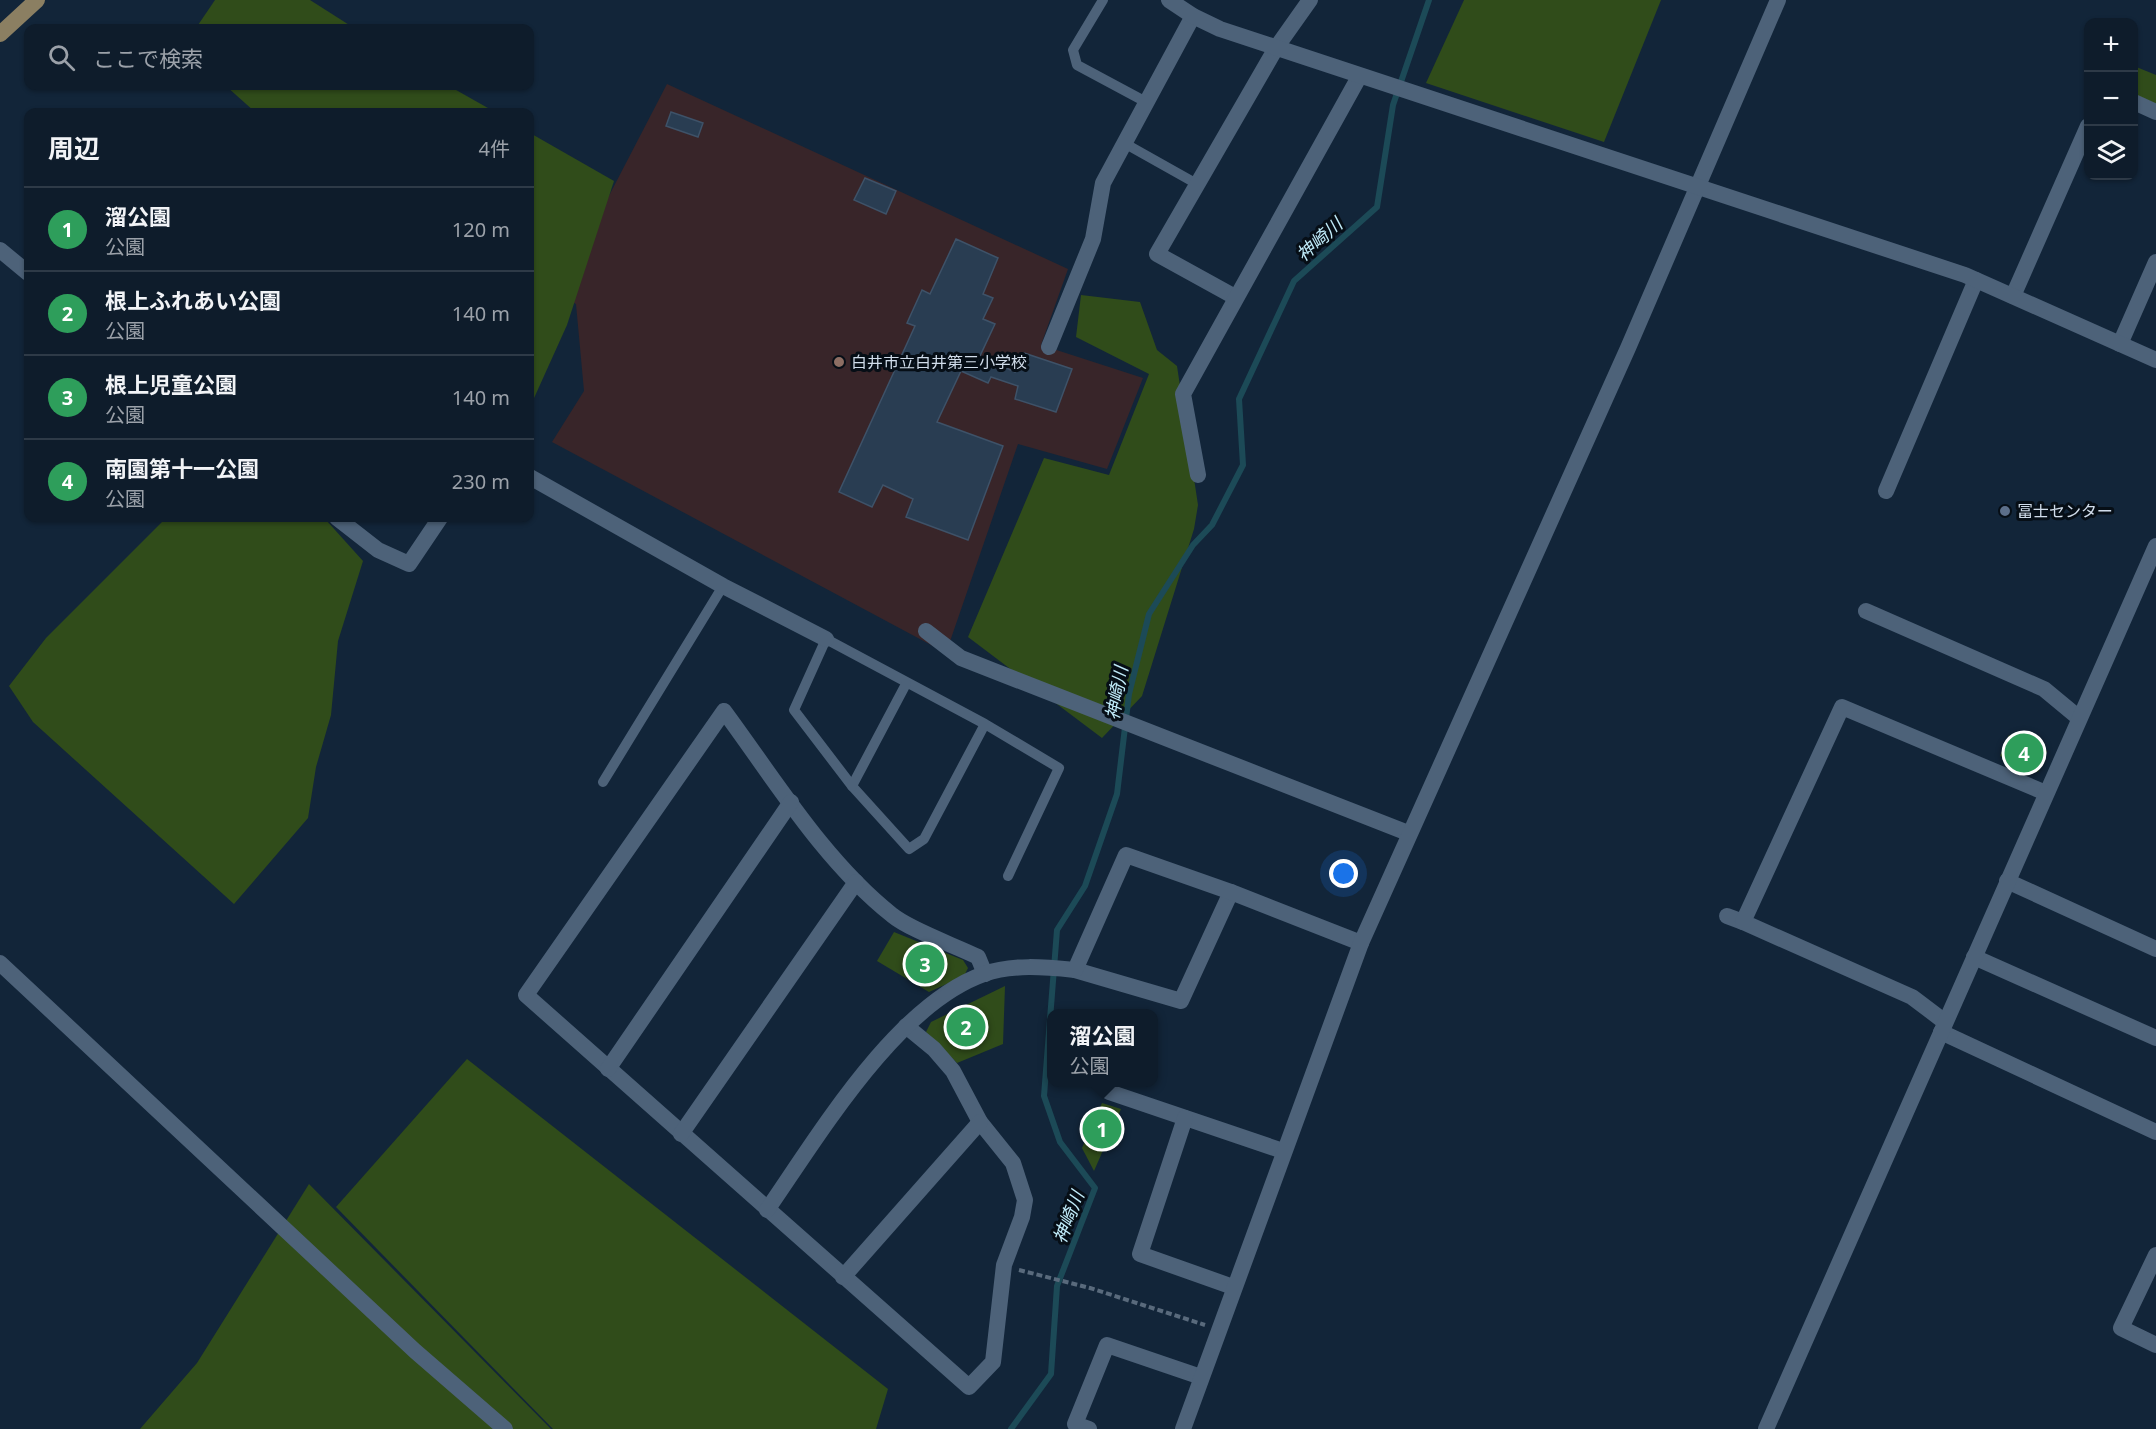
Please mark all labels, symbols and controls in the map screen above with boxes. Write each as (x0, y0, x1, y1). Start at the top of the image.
map controls (2084, 18, 2138, 180)
button: + (2084, 18, 2138, 72)
search box (24, 24, 534, 90)
icon: search (45, 41, 78, 74)
text: ここで検索 (93, 43, 203, 73)
button: − (2084, 72, 2138, 126)
button: layers (2084, 126, 2138, 180)
text: 周辺 (48, 130, 100, 166)
text: 4件 (479, 135, 510, 162)
text: 溜公園 (105, 201, 171, 231)
water label: 神崎川 (1291, 211, 1349, 266)
text: 1 (62, 216, 73, 243)
text: 120 m (452, 216, 510, 243)
text: 公園 (105, 233, 145, 260)
text: 根上ふれあい公園 (105, 285, 281, 315)
text: 2 (62, 300, 73, 327)
text: 140 m (452, 300, 510, 327)
text: 公園 (105, 317, 145, 344)
place label: 白井市立白井第三小学校 (851, 351, 1027, 373)
marker: 白井市立白井第三小学校 (832, 355, 846, 369)
text: 根上児童公園 (105, 369, 237, 399)
text: 3 (62, 384, 73, 411)
text: 140 m (452, 384, 510, 411)
text: 公園 (105, 401, 145, 428)
text: 南園第十一公園 (105, 453, 259, 483)
text: 4 (62, 468, 73, 495)
text: 230 m (452, 468, 510, 495)
text: 公園 (105, 485, 145, 512)
place label: 冨士センター (2017, 500, 2113, 522)
marker: 冨士センター (1998, 504, 2012, 518)
water label: 神崎川 (1099, 662, 1133, 722)
pin: 4 (2004, 730, 2044, 776)
your location (1329, 859, 1358, 888)
pin: 3 (906, 942, 944, 986)
pin: 2 (946, 1004, 986, 1050)
popup (1047, 1009, 1158, 1087)
text: 溜公園 (1069, 1020, 1136, 1050)
text: 公園 (1069, 1052, 1109, 1079)
pin: 1 (1082, 1106, 1122, 1152)
water label: 神崎川 (1047, 1186, 1090, 1247)

